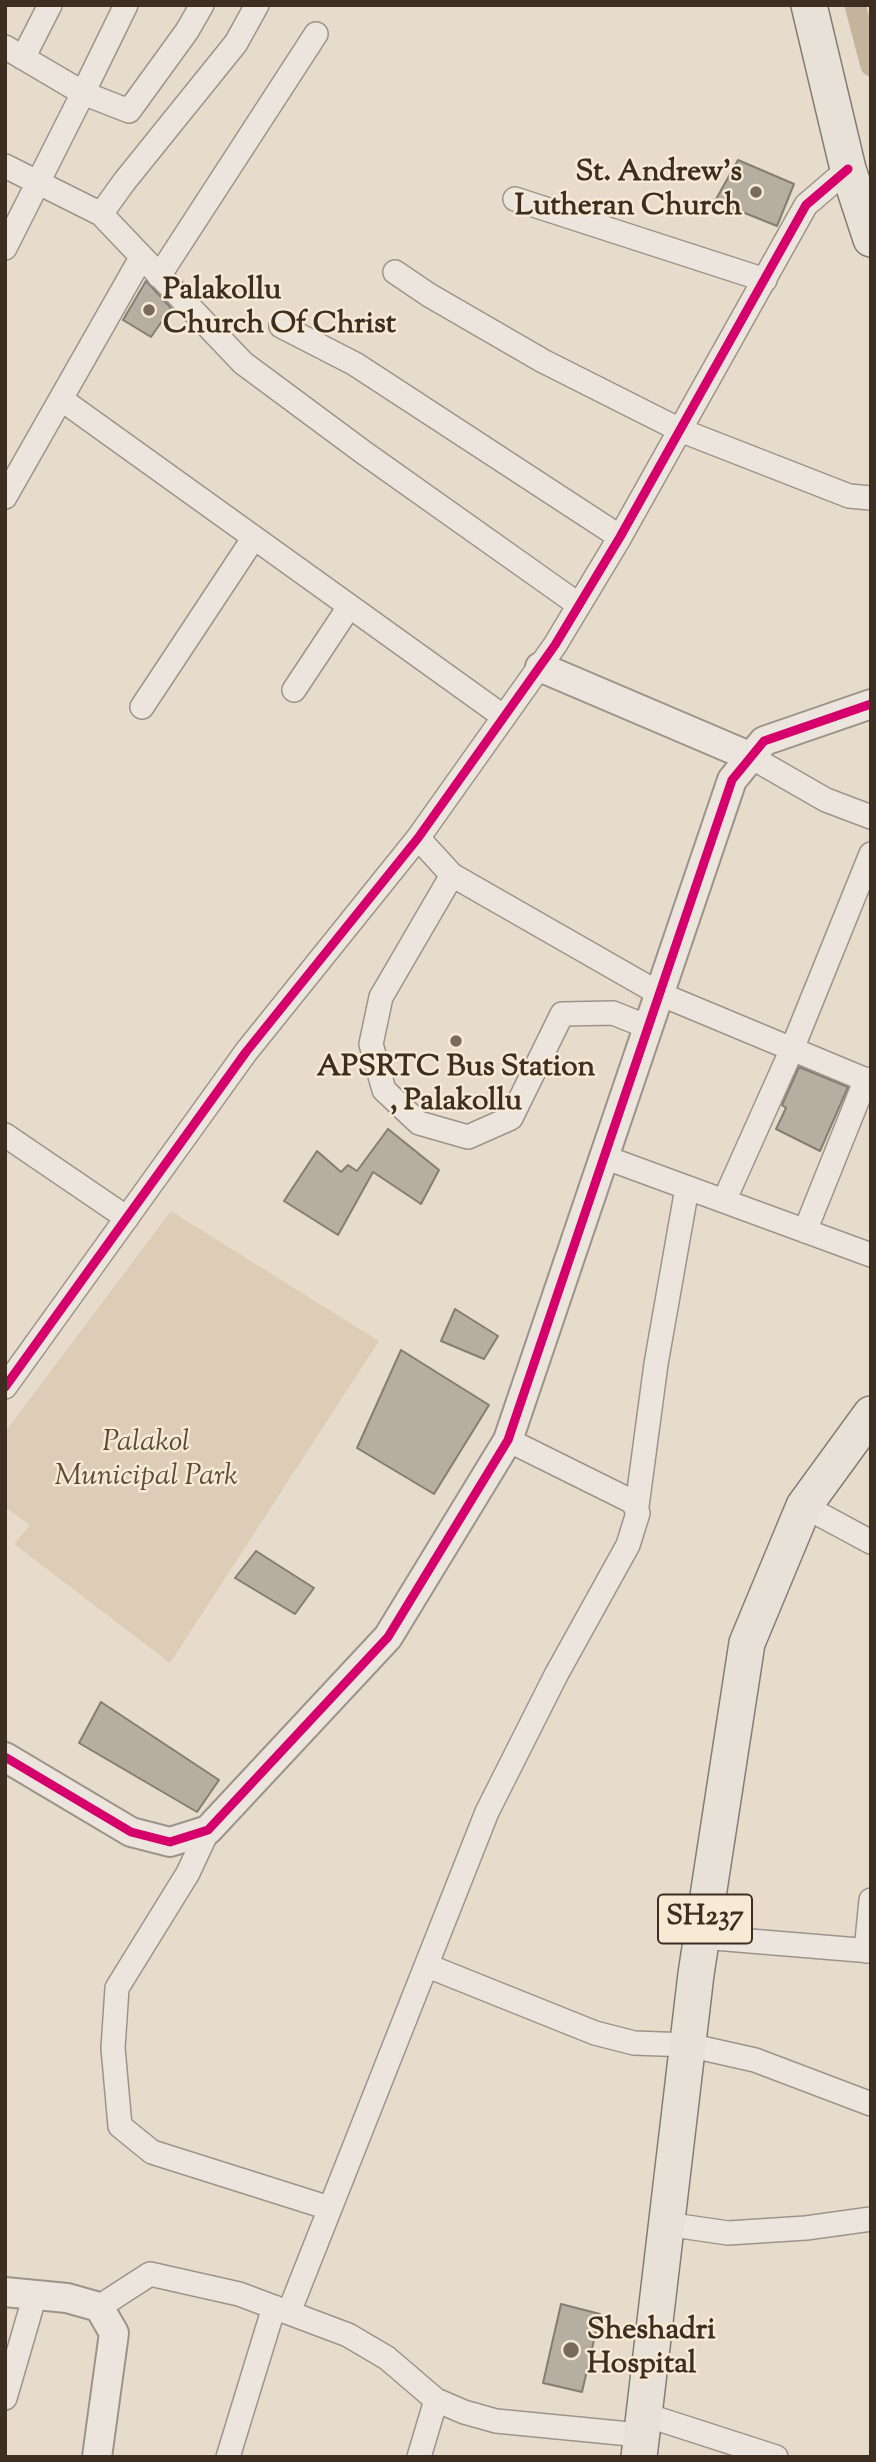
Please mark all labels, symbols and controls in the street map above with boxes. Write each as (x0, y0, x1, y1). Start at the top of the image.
place label: St. Andrew's Lutheran Church (515, 157, 742, 228)
marker: St. Andrew's Lutheran Church (748, 184, 764, 200)
place label: Palakollu Church Of Christ (163, 275, 396, 346)
marker: Palakollu Church Of Christ (141, 302, 157, 318)
marker: APSRTC Bus Station , Palakollu (448, 1033, 464, 1049)
place label: APSRTC Bus Station , Palakollu (317, 1052, 595, 1122)
park label: Palakol Municipal Park (54, 1427, 238, 1498)
road number: SH237 (658, 1895, 752, 1944)
place label: Sheshadri Hospital (587, 2315, 715, 2386)
marker: Sheshadri Hospital (561, 2340, 581, 2360)

